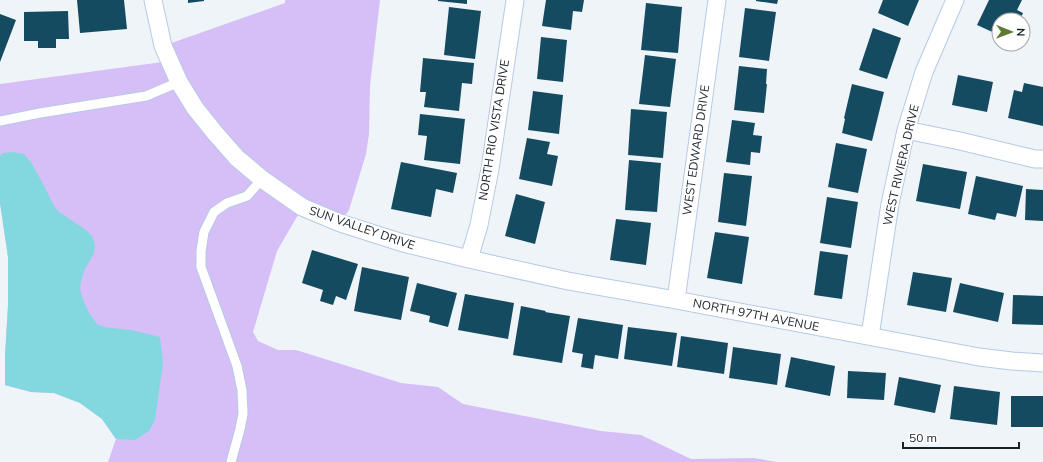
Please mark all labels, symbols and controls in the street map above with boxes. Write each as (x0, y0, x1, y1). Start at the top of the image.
north arrow (991, 12, 1031, 52)
text: N (1014, 28, 1028, 36)
street label: NORTH RIO VISTA DRIVE (475, 58, 512, 201)
street label: WEST EDWARD DRIVE (679, 84, 712, 216)
street label: WEST RIVIERA DRIVE (879, 103, 922, 227)
street label: SUN VALLEY DRIVE (307, 202, 417, 253)
street label: NORTH 97TH AVENUE (692, 295, 820, 334)
scale bar (903, 424, 1019, 450)
text: 50 m (909, 430, 937, 445)

